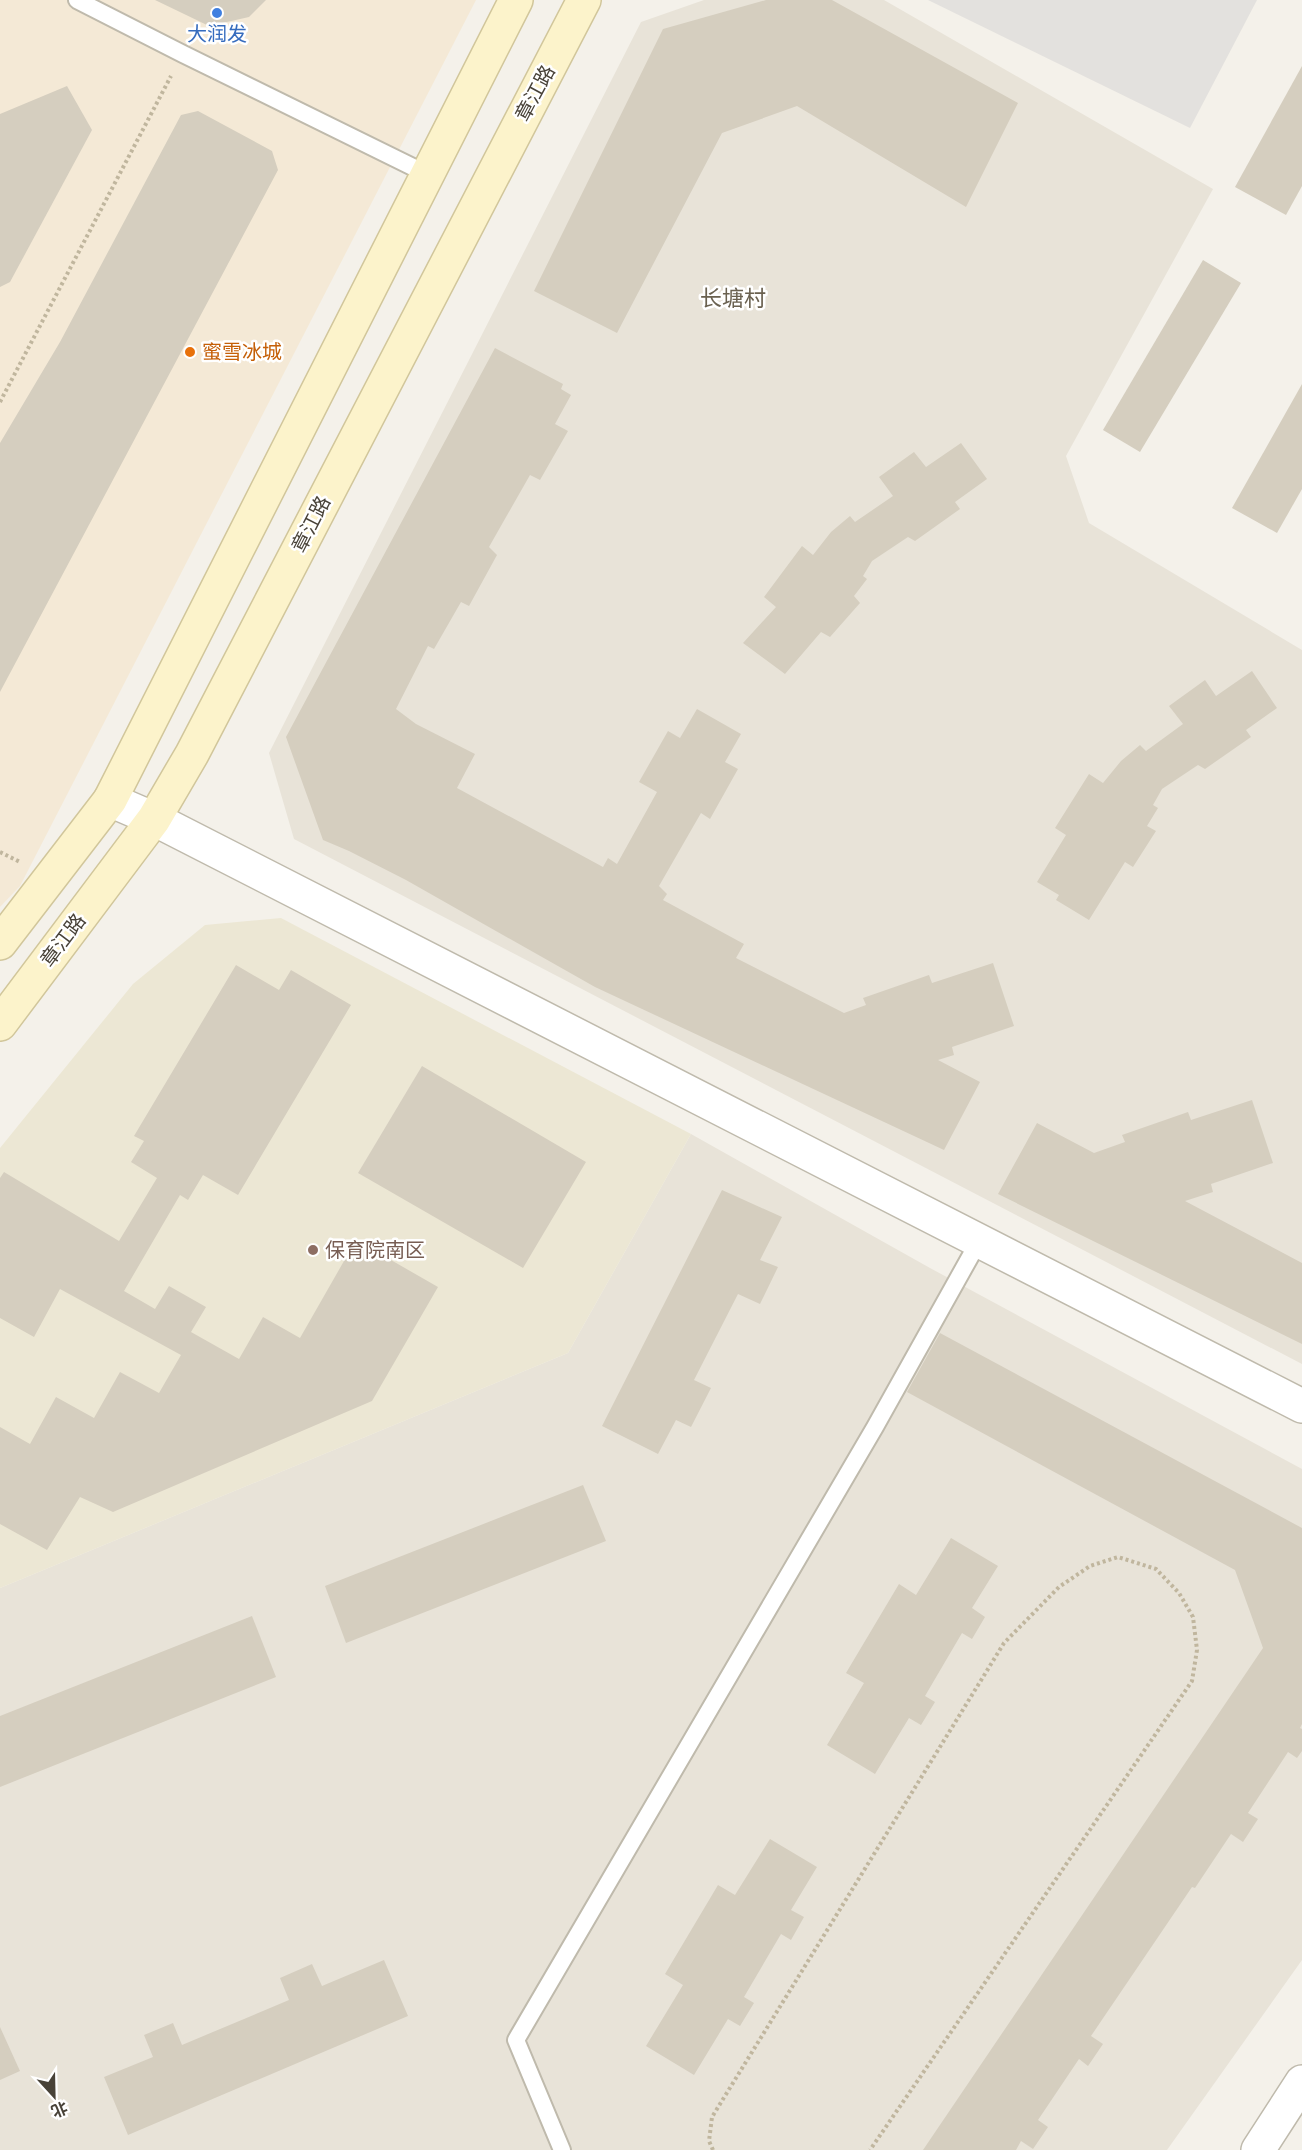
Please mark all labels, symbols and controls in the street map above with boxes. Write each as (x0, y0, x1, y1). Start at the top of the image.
marker: 大润发 (210, 6, 224, 20)
place label: 大润发 (187, 22, 247, 46)
street label: 章江路 (510, 61, 560, 125)
district label: 长塘村 (700, 286, 766, 311)
place label: 蜜雪冰城 (202, 340, 282, 364)
marker: 蜜雪冰城 (183, 345, 197, 359)
street label: 章江路 (287, 492, 335, 556)
street label: 章江路 (35, 909, 91, 971)
place label: 保育院南区 (325, 1238, 425, 1262)
marker: 保育院南区 (306, 1243, 320, 1257)
north arrow (24, 2066, 84, 2126)
text: 北 (48, 2098, 70, 2121)

